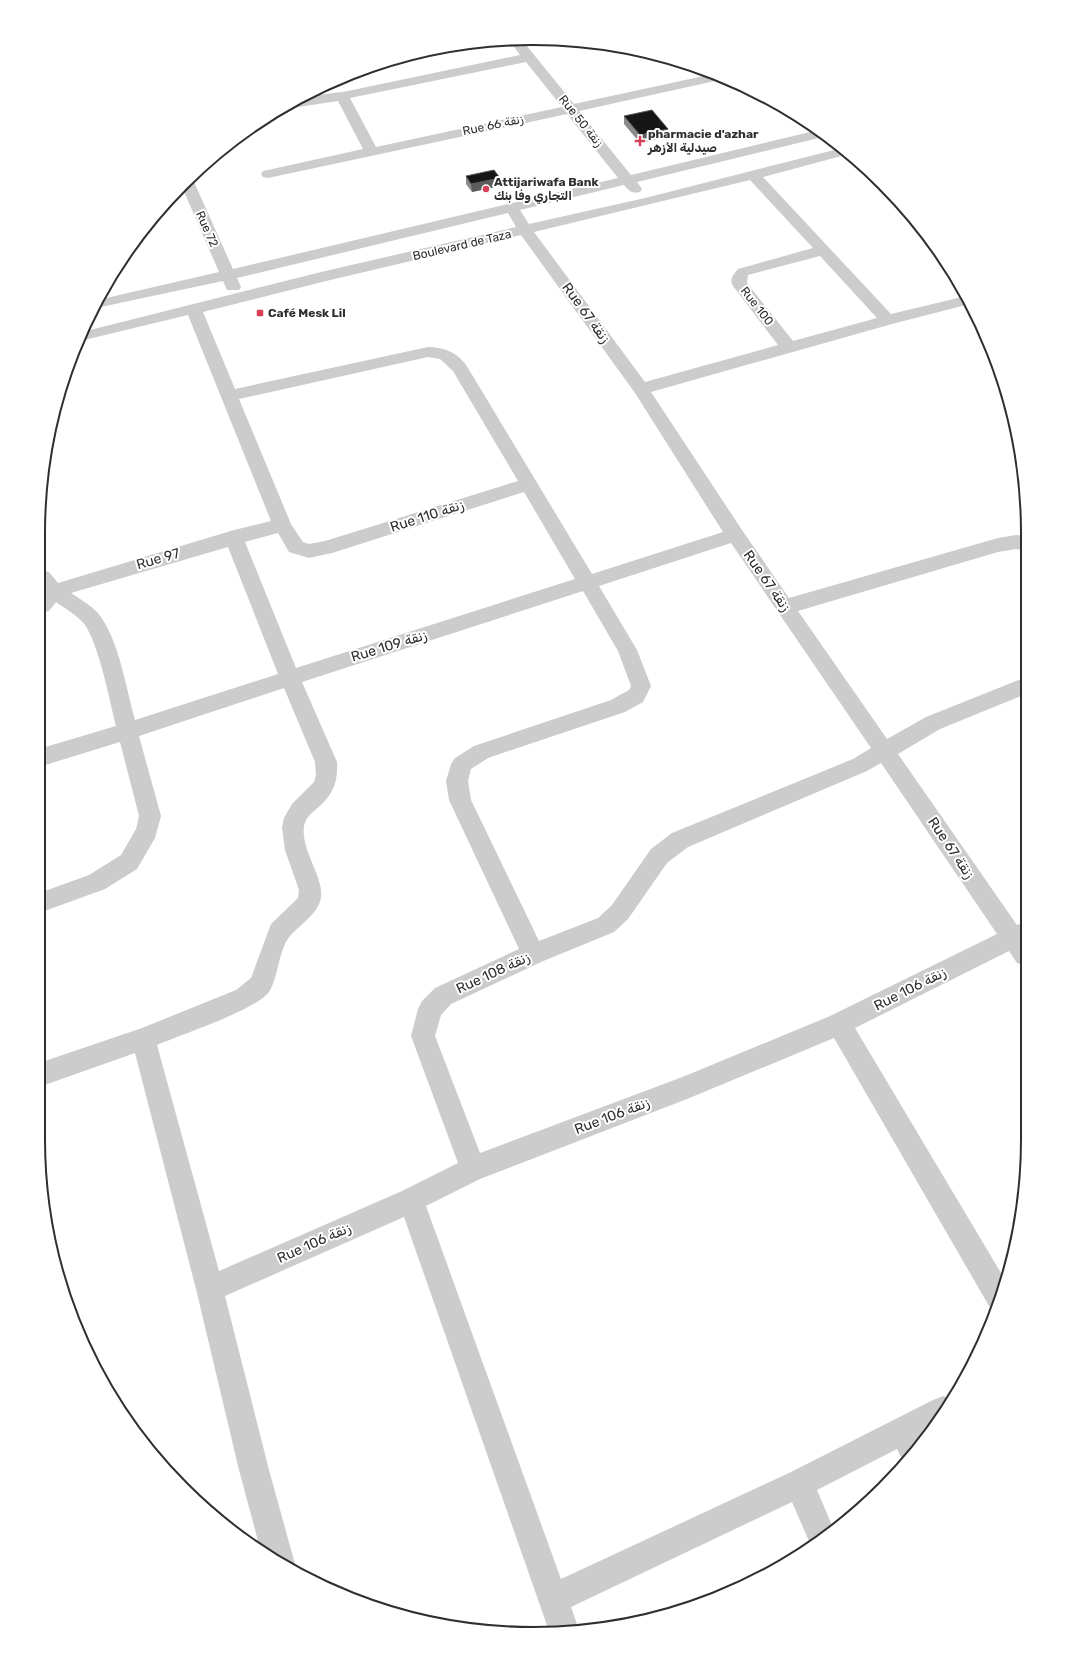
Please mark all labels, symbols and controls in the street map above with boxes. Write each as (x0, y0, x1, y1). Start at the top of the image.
street label: Rue 50 زنقة (555, 92, 606, 150)
street label: Rue 66 زنقة (461, 112, 525, 139)
place label: pharmacie d'azhar صيدلية الأزهر (647, 127, 759, 155)
marker: pharmacie d'azhar صيدلية الأزهر (635, 136, 645, 146)
place label: Attijariwafa Bank التجاري وفا بنك (494, 175, 598, 204)
marker: Attijariwafa Bank التجاري وفا بنك (481, 184, 491, 194)
street label: Rue 72 (193, 209, 221, 249)
street label: Boulevard de Taza (411, 227, 513, 263)
street label: Rue 67 زنقة (558, 279, 614, 347)
street label: Rue 100 (738, 284, 776, 328)
place label: Café Mesk Lil (268, 306, 346, 320)
marker: Café Mesk Lil (255, 308, 265, 318)
street label: Rue 110 زنقة (388, 496, 466, 536)
street label: Rue 97 (134, 545, 182, 573)
street label: Rue 67 زنقة (740, 547, 794, 615)
street label: Rue 109 زنقة (349, 626, 429, 666)
street label: Rue 67 زنقة (924, 814, 978, 882)
street label: Rue 108 زنقة (453, 949, 533, 997)
street label: Rue 106 زنقة (871, 964, 949, 1014)
street label: Rue 106 زنقة (572, 1094, 652, 1138)
street label: Rue 106 زنقة (275, 1219, 353, 1267)

